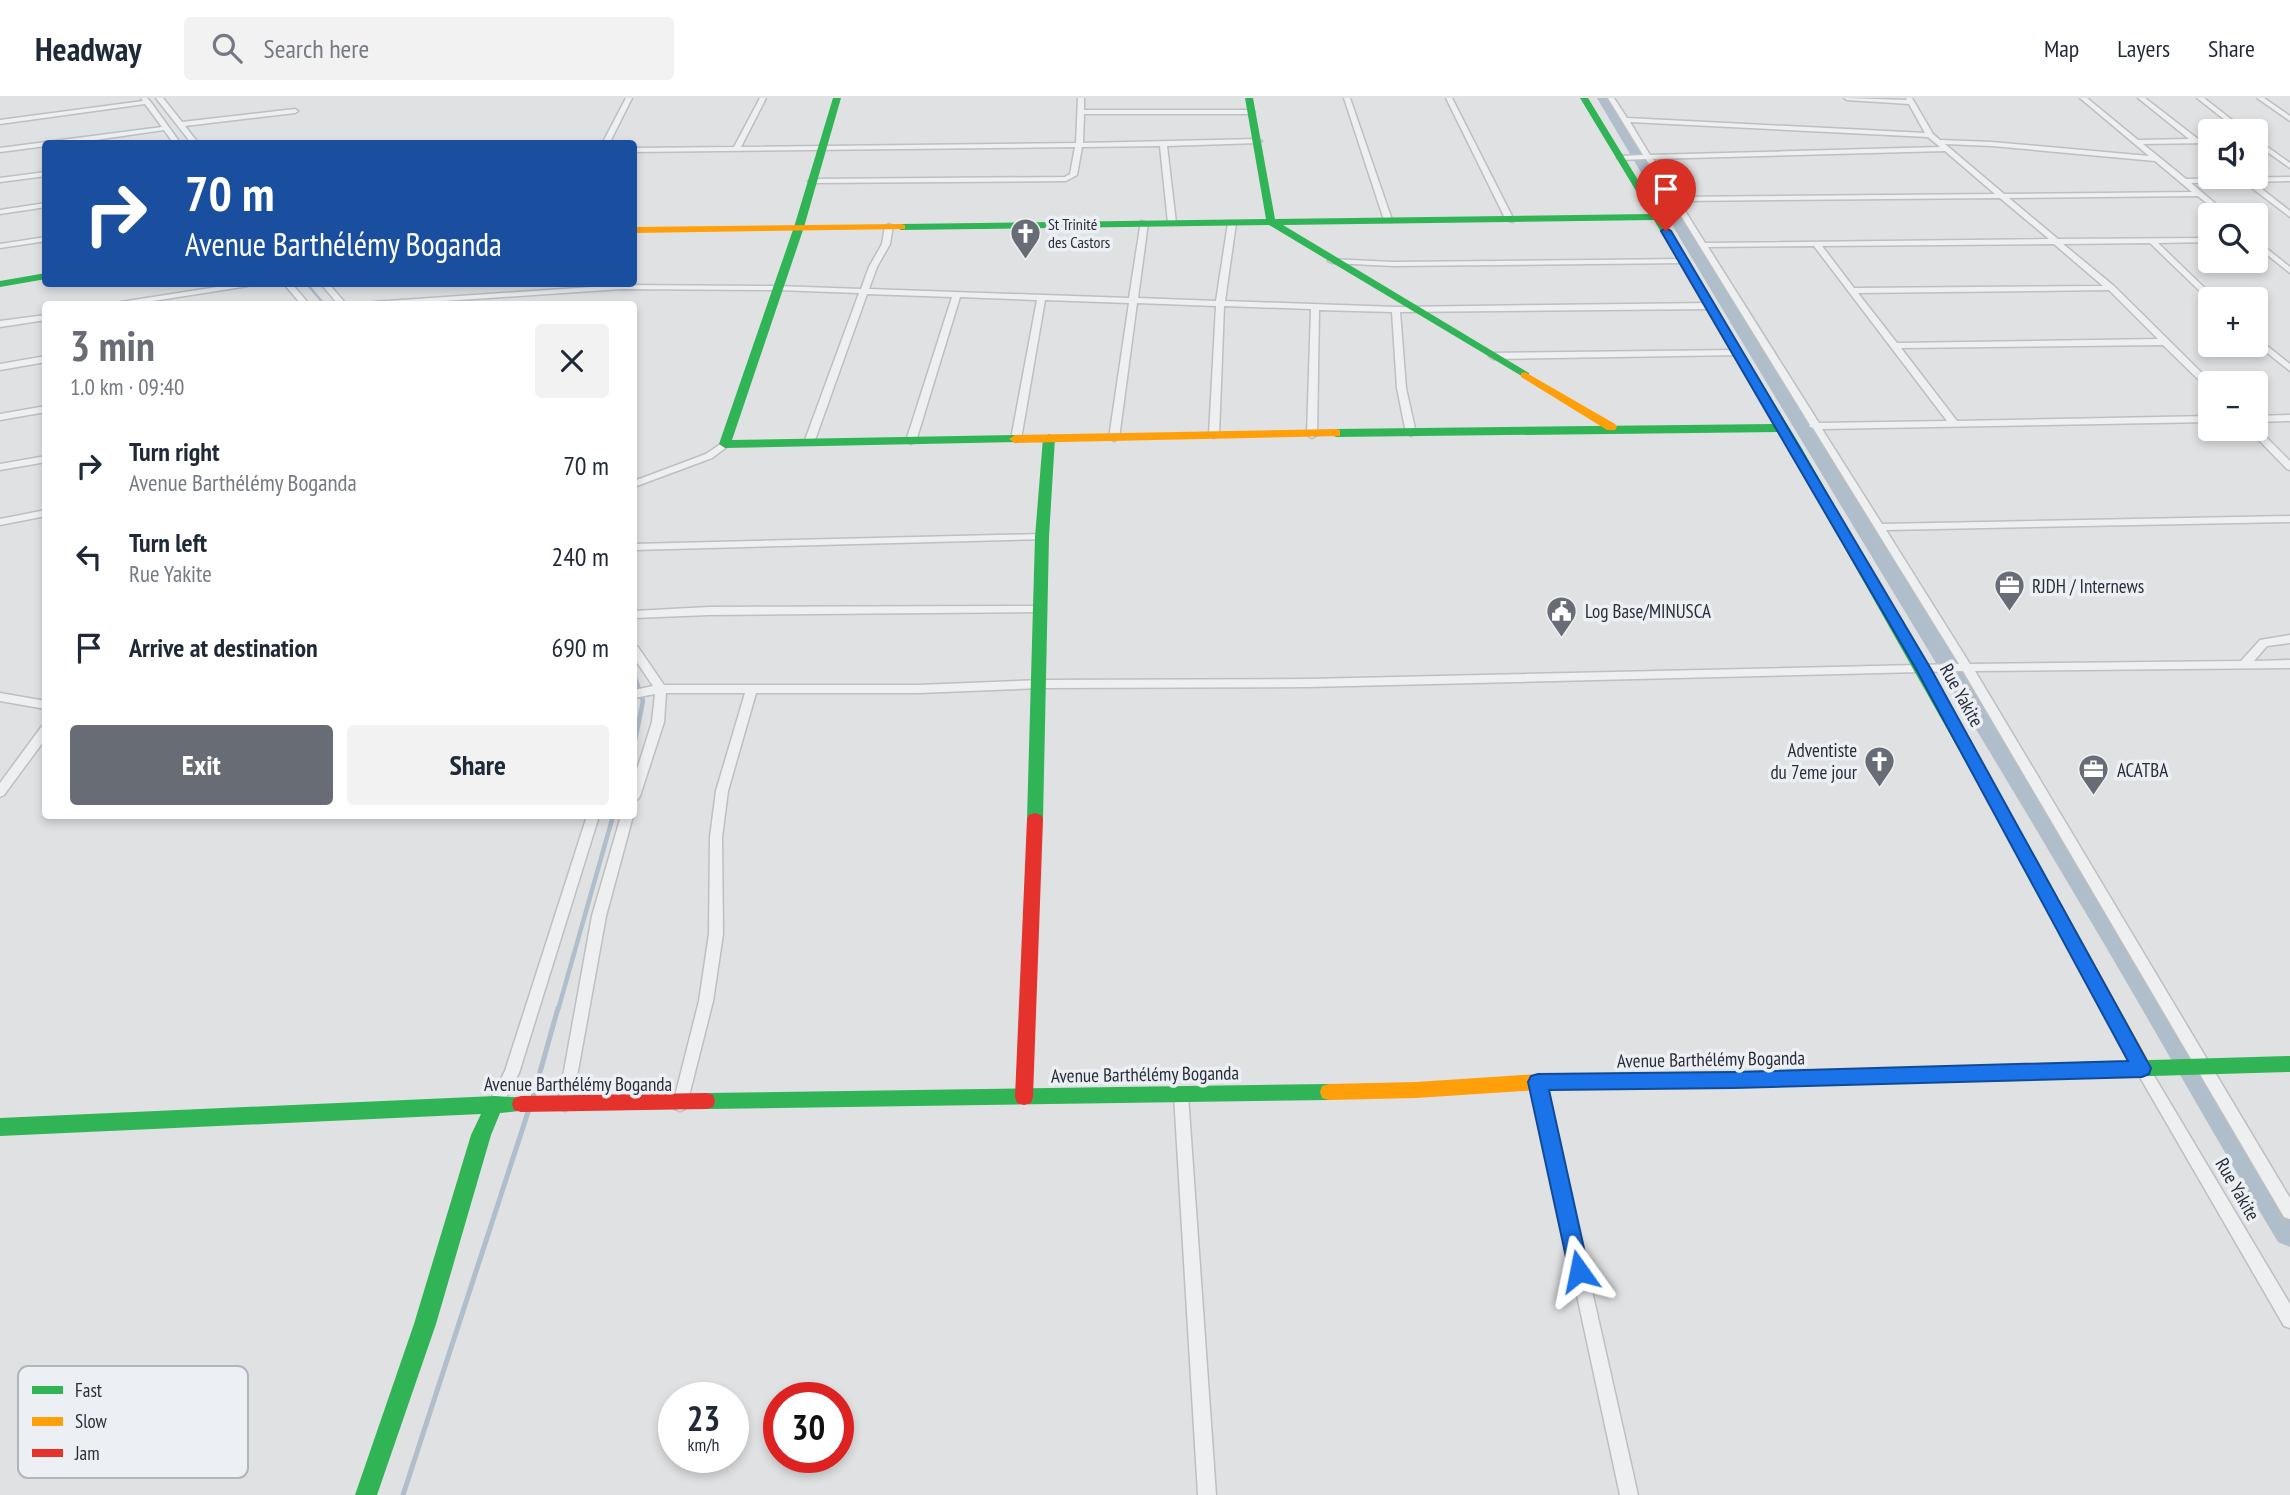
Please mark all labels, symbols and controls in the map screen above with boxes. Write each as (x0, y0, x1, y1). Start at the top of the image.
search box (184, 17, 674, 80)
text: Headway (35, 27, 142, 70)
icon: search (208, 29, 246, 67)
text: Search here (264, 32, 369, 65)
text: Map (2044, 33, 2079, 64)
text: Layers (2117, 33, 2170, 64)
text: Share (2208, 33, 2255, 64)
map controls (2198, 119, 2268, 441)
button: sound (2198, 119, 2268, 189)
pin (1636, 159, 1696, 231)
text: 70 m (185, 161, 274, 225)
icon: right (70, 168, 161, 259)
icon: arrive (1647, 170, 1685, 208)
button: search (2198, 203, 2268, 273)
place label: St Trinité des Castors (1048, 214, 1110, 252)
church icon: St Trinité des Castors (1008, 216, 1042, 260)
text: Avenue Barthélémy Boganda (185, 223, 502, 265)
button: + (2198, 287, 2268, 357)
text: 3 min (70, 318, 155, 373)
button: close (535, 324, 609, 398)
button: − (2198, 371, 2268, 441)
text: 1.0 km · 09:40 (70, 372, 184, 401)
text: Turn right (129, 435, 220, 468)
icon: right (70, 447, 108, 485)
text: 70 m (563, 449, 609, 482)
text: Avenue Barthélémy Boganda (129, 468, 357, 497)
text: Turn left (129, 526, 207, 559)
icon: left (70, 538, 108, 576)
text: 240 m (551, 540, 609, 573)
text: Rue Yakite (129, 559, 212, 588)
office icon: RJDH / Internews (1992, 569, 2026, 613)
place label: RJDH / Internews (2032, 574, 2144, 598)
public building icon: Log Base/MINUSCA (1545, 594, 1579, 638)
place label: Log Base/MINUSCA (1585, 599, 1711, 623)
icon: arrive (70, 629, 108, 667)
text: Arrive at destination (129, 631, 318, 664)
text: 690 m (551, 631, 609, 664)
street label: Rue Yakite (1935, 659, 1989, 731)
button: Exit (70, 725, 333, 805)
button: Share (347, 725, 609, 805)
place label: Adventiste du 7eme jour (1770, 738, 1858, 784)
church icon: Adventiste du 7eme jour (1863, 744, 1897, 788)
office icon: ACATBA (2077, 753, 2111, 797)
place label: ACATBA (2117, 758, 2168, 782)
street label: Avenue Barthélémy Boganda (1617, 1045, 1805, 1073)
street label: Avenue Barthélémy Boganda (1051, 1060, 1239, 1088)
street label: Avenue Barthélémy Boganda (484, 1072, 672, 1096)
street label: Rue Yakite (2211, 1153, 2266, 1225)
position arrow (1542, 1234, 1616, 1308)
legend (18, 1366, 248, 1478)
text: Fast (75, 1378, 103, 1402)
speed limit sign: 30 (763, 1382, 854, 1473)
text: 23 (687, 1395, 720, 1441)
text: Slow (75, 1409, 108, 1433)
text: km/h (688, 1433, 719, 1456)
text: Jam (74, 1441, 100, 1465)

